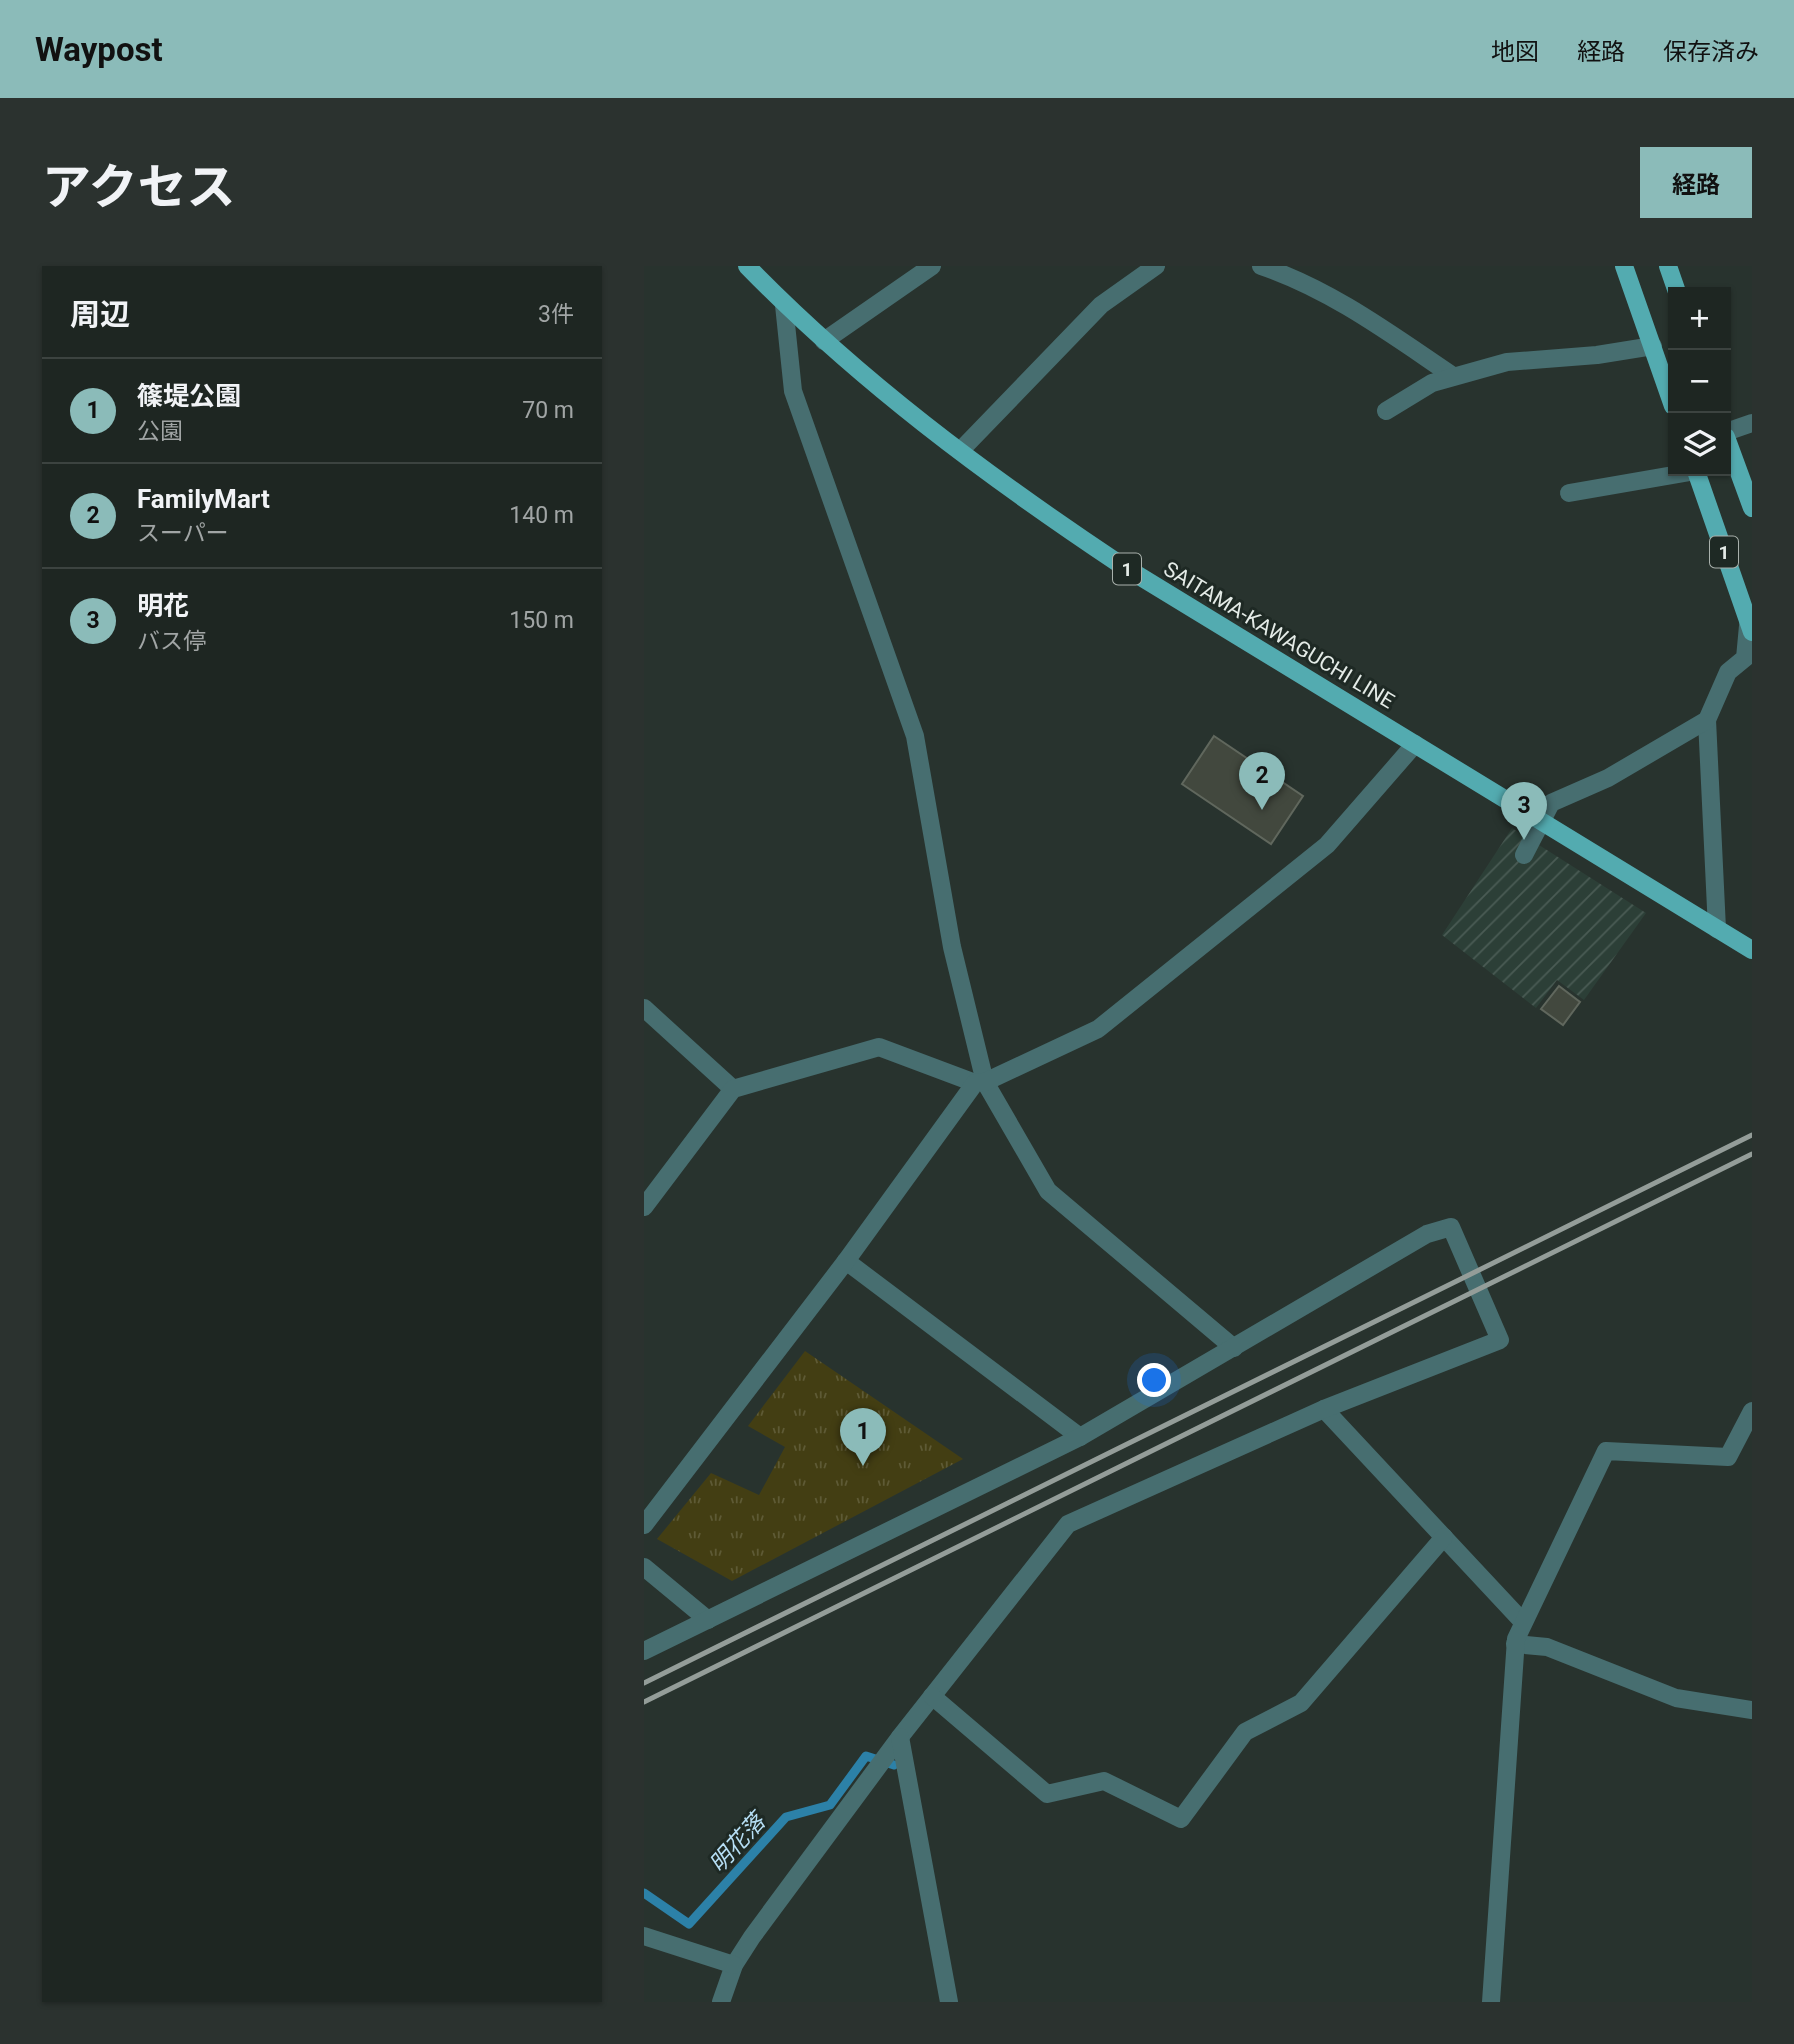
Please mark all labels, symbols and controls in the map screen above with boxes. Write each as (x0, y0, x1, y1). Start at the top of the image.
text: Waypost (35, 30, 163, 69)
text: 地図 (1491, 38, 1539, 66)
text: 経路 (1577, 38, 1625, 66)
text: 保存済み (1663, 38, 1759, 66)
button: 経路 (1640, 147, 1752, 218)
text: アクセス (42, 159, 236, 216)
map controls (1668, 287, 1731, 476)
button: + (1668, 287, 1731, 350)
text: 周辺 (70, 297, 130, 332)
text: 3件 (538, 301, 574, 328)
button: − (1668, 350, 1731, 413)
text: 篠堤公園 (137, 381, 241, 411)
text: 1 (86, 397, 100, 424)
text: 70 m (522, 397, 574, 424)
button: layers (1668, 413, 1731, 476)
text: 公園 (137, 418, 183, 445)
text: FamilyMart (137, 484, 270, 514)
text: 2 (86, 502, 100, 529)
text: 140 m (509, 502, 574, 529)
text: スーパー (137, 520, 229, 547)
road number: 1 (1710, 536, 1738, 568)
road number: 1 (1113, 554, 1141, 584)
street label: SAITAMA-KAWAGUCHI LINE (1159, 557, 1399, 713)
text: 明花 (137, 591, 189, 621)
text: 3 (86, 607, 100, 634)
text: 150 m (509, 607, 574, 634)
text: バス停 (137, 628, 206, 655)
pin: 2 (1239, 752, 1285, 810)
pin: 3 (1501, 782, 1547, 840)
your location (1137, 1363, 1171, 1397)
pin: 1 (840, 1408, 886, 1466)
water label: 明花落 (704, 1806, 773, 1878)

